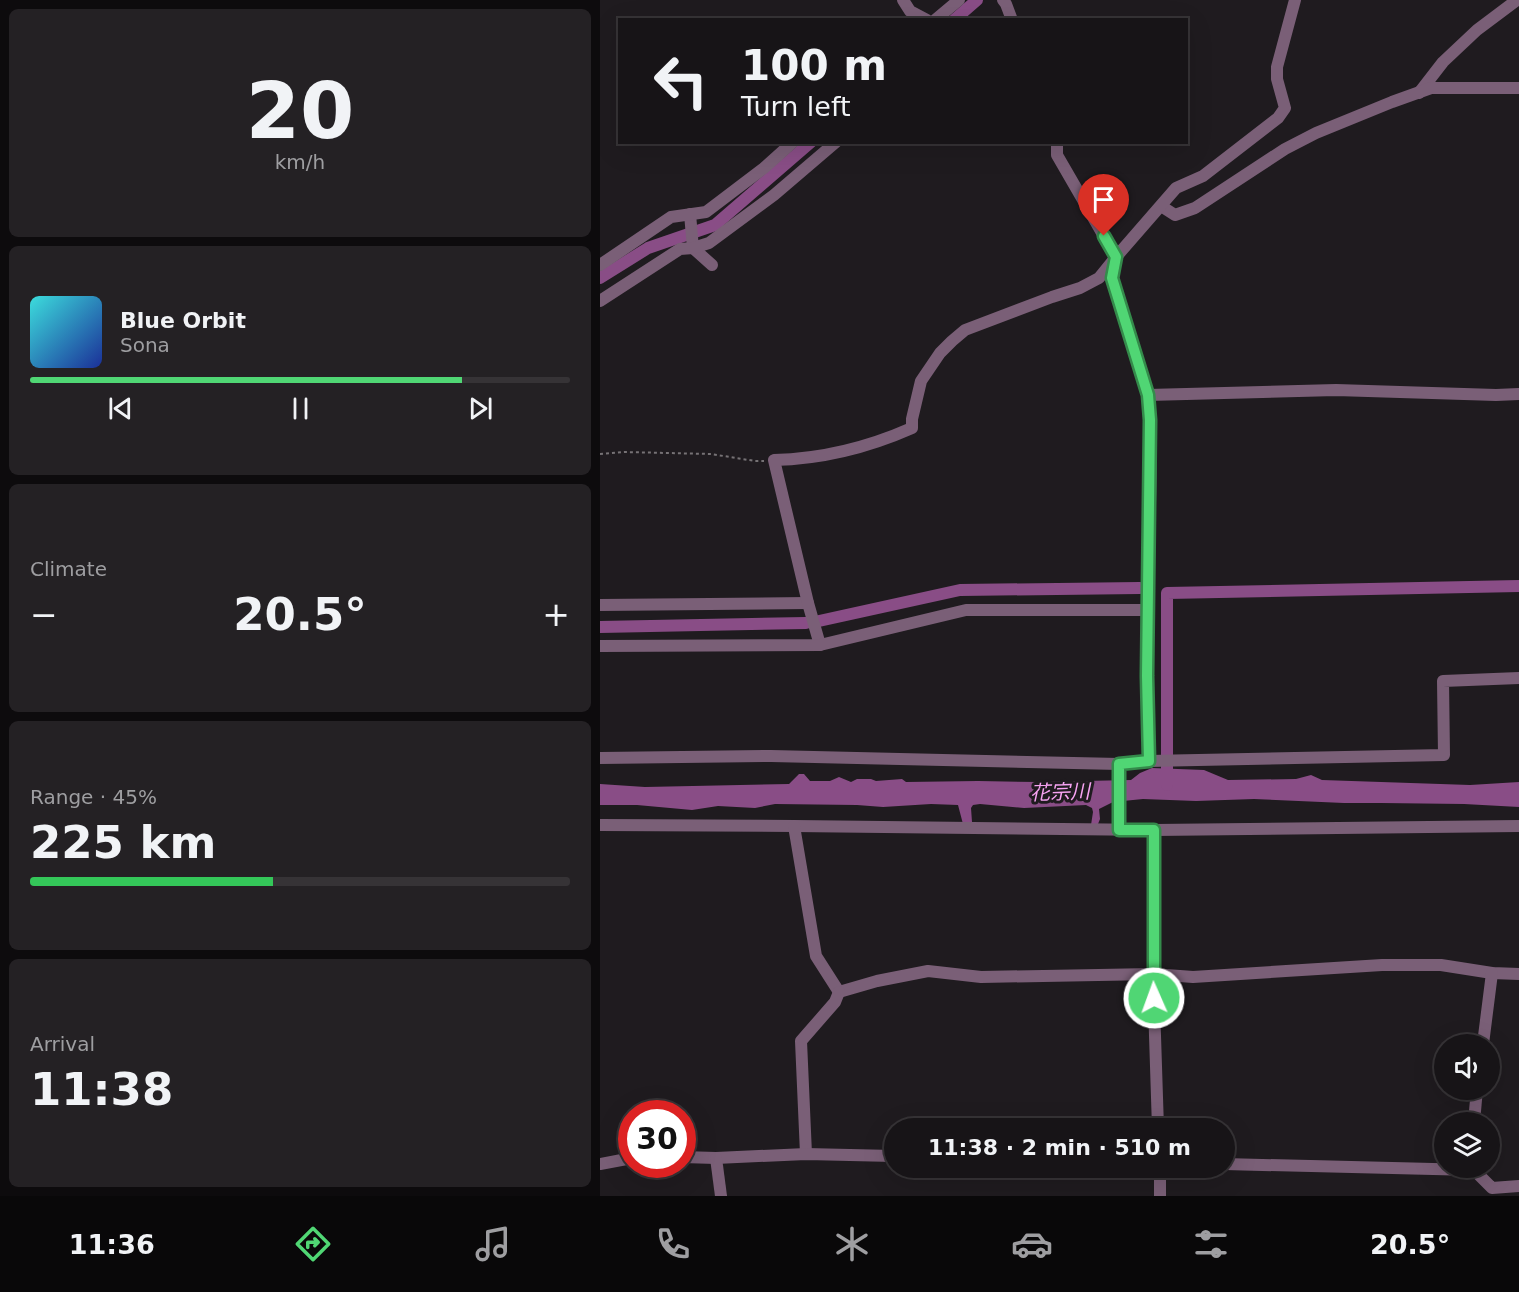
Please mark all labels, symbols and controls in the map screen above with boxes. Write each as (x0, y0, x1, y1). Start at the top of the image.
text: 100 m (741, 41, 887, 90)
icon: left (642, 42, 720, 120)
text: 20 (246, 66, 354, 156)
text: Turn left (741, 91, 851, 122)
text: km/h (275, 150, 325, 174)
pin (1078, 174, 1129, 236)
icon: arrive (1087, 183, 1120, 216)
text: Blue Orbit (120, 308, 246, 333)
text: Sona (120, 333, 170, 357)
icon: previous (104, 392, 137, 425)
icon: pause (284, 392, 317, 425)
icon: next (464, 392, 497, 425)
text: Climate (30, 557, 107, 581)
text: 20.5° (233, 588, 367, 641)
text: − (30, 595, 58, 634)
text: + (542, 595, 570, 634)
water label: 花宗川 (1030, 779, 1092, 805)
text: Range · 45% (30, 785, 157, 809)
text: 225 km (30, 816, 216, 869)
position arrow (1122, 966, 1186, 1030)
text: Arrival (30, 1032, 95, 1056)
map controls (1434, 1034, 1500, 1178)
button: sound (1434, 1034, 1500, 1100)
text: 11:38 (30, 1063, 173, 1116)
speed limit sign: 30 (618, 1100, 696, 1178)
button: layers (1434, 1112, 1500, 1178)
text: 11:38 · 2 min · 510 m (928, 1135, 1191, 1160)
icon: directions (292, 1223, 334, 1265)
icon: music (472, 1223, 514, 1265)
icon: phone (652, 1223, 694, 1265)
icon: climate (831, 1223, 873, 1265)
icon: car (1011, 1223, 1053, 1265)
icon: filters (1190, 1223, 1232, 1265)
text: 11:36 (69, 1229, 155, 1260)
text: 20.5° (1370, 1229, 1450, 1260)

